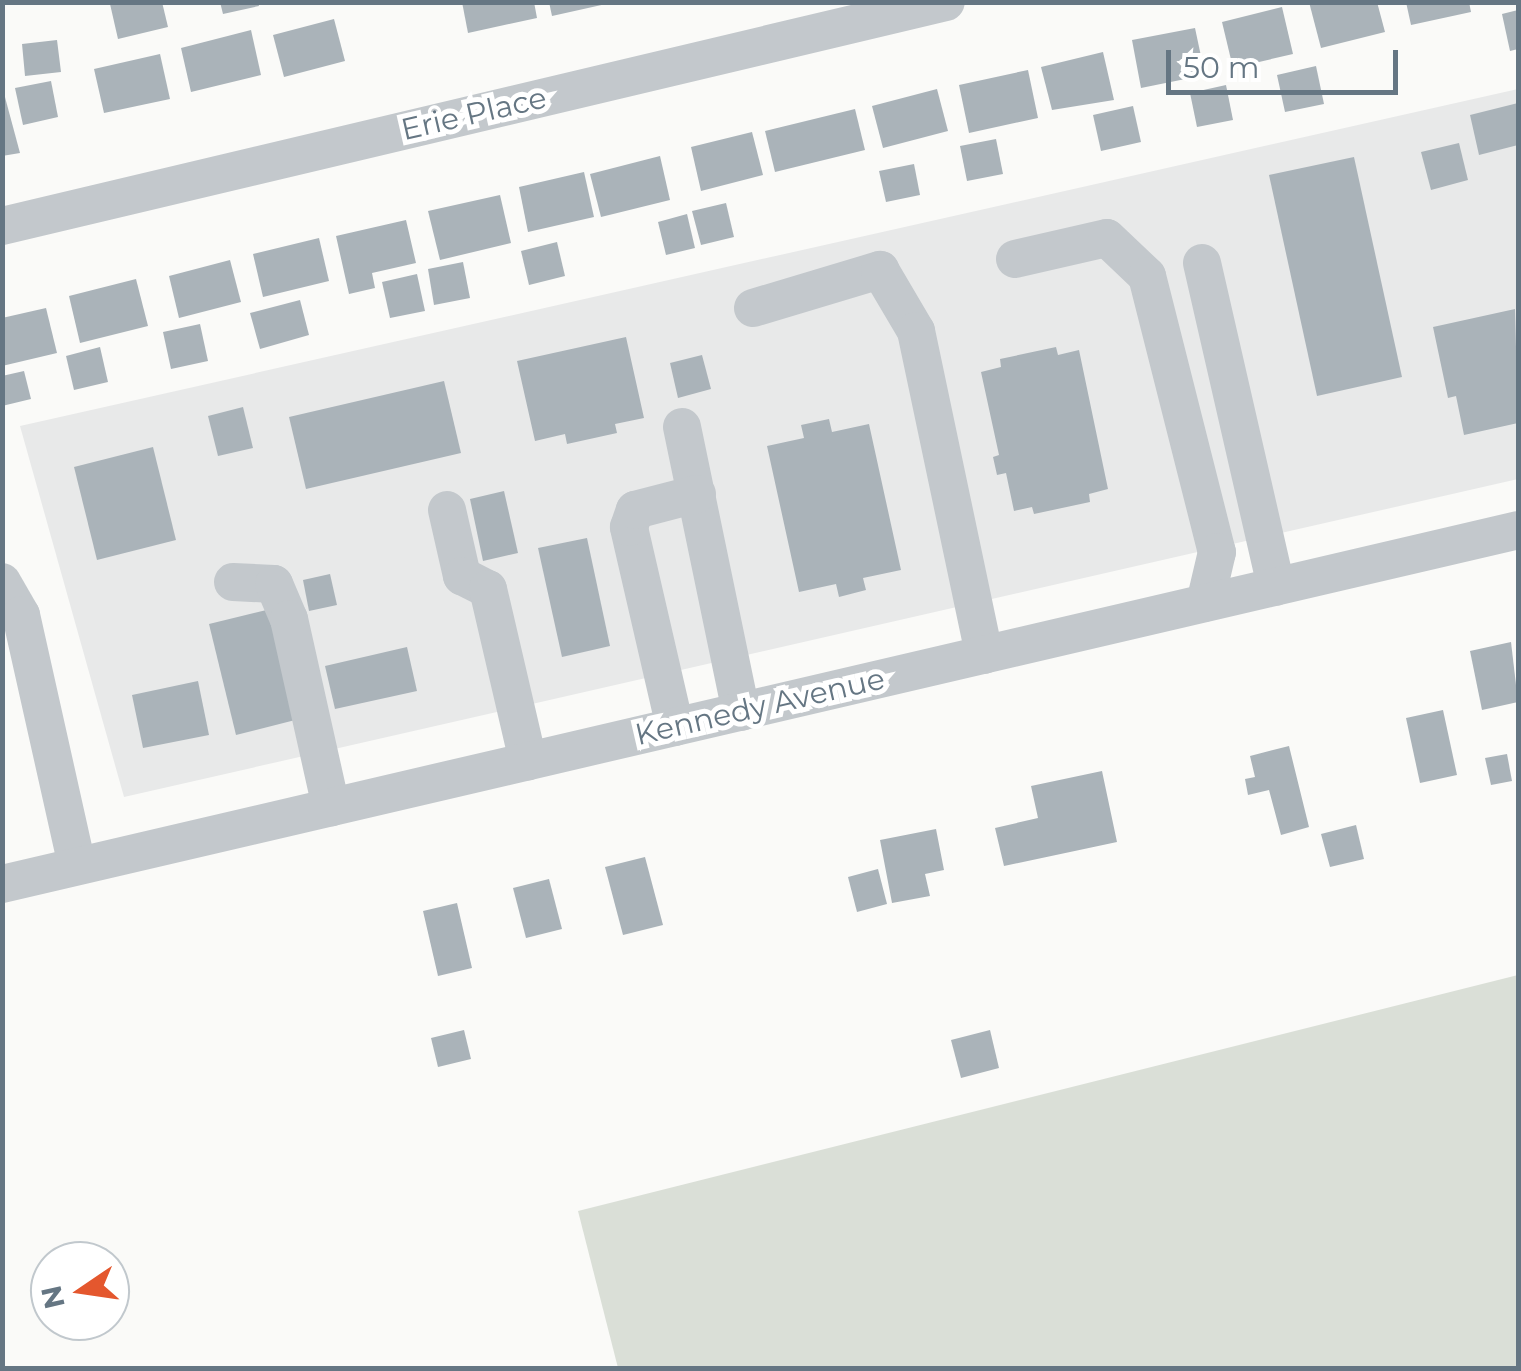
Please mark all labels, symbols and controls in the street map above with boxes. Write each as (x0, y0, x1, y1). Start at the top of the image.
scale bar (1171, 30, 1404, 92)
text: 50 m (1183, 49, 1260, 86)
street label: Erie Place (398, 80, 550, 148)
street label: Kennedy Avenue (632, 661, 888, 753)
north arrow (30, 1241, 130, 1341)
text: N (34, 1282, 72, 1312)

